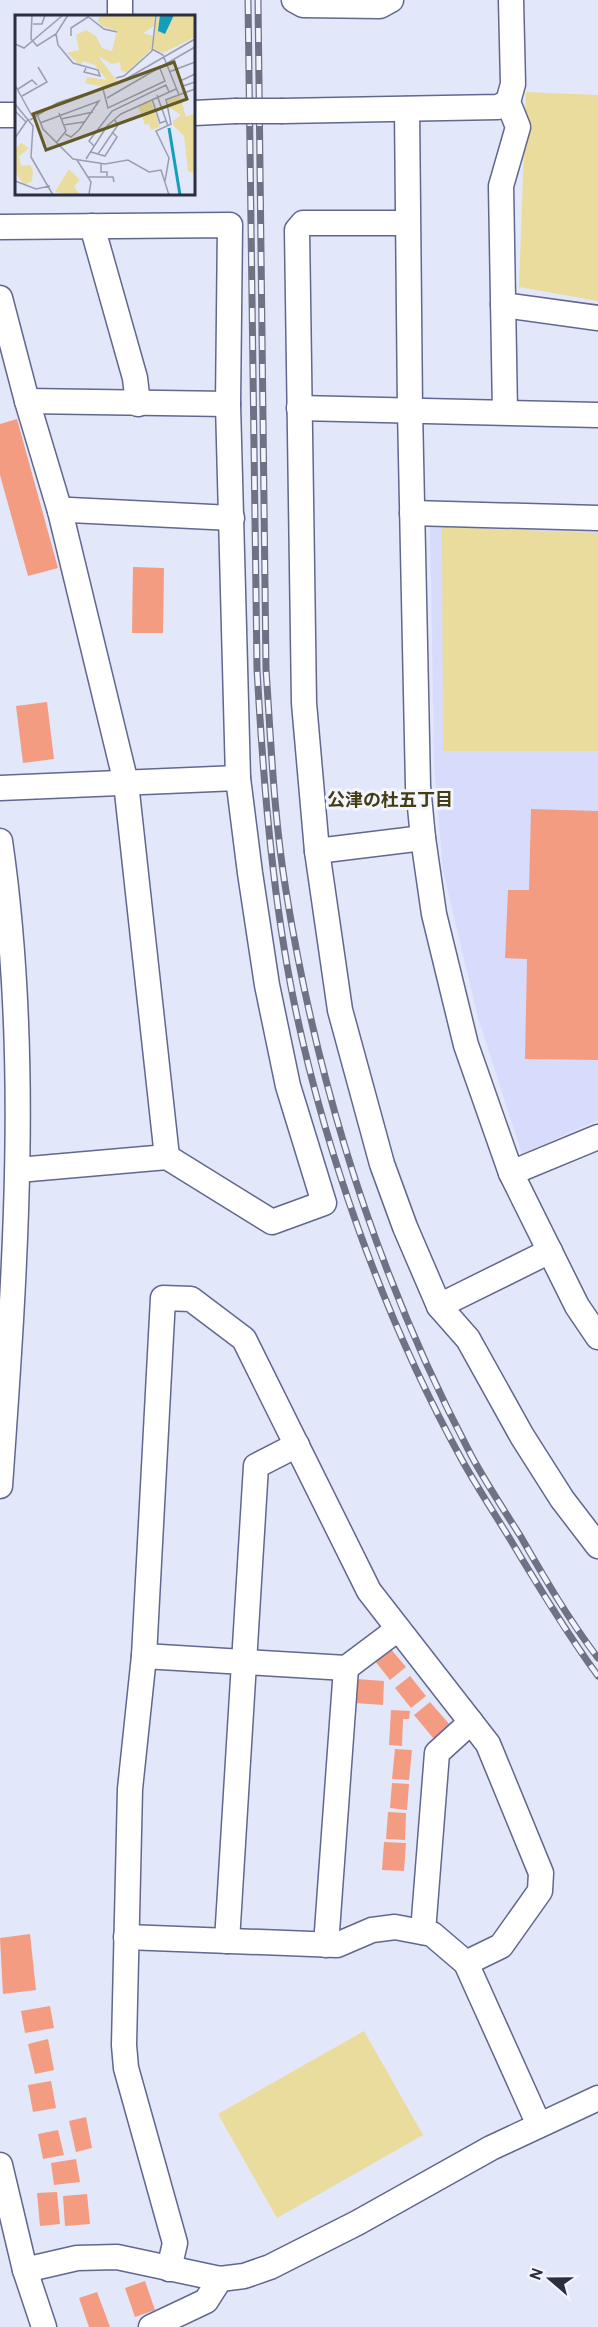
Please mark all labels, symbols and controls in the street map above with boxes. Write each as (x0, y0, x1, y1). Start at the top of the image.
inset map (15, 15, 195, 195)
district label: 公津の杜五丁目 (327, 790, 453, 813)
north arrow (520, 2249, 580, 2309)
text: N (526, 2266, 549, 2283)

